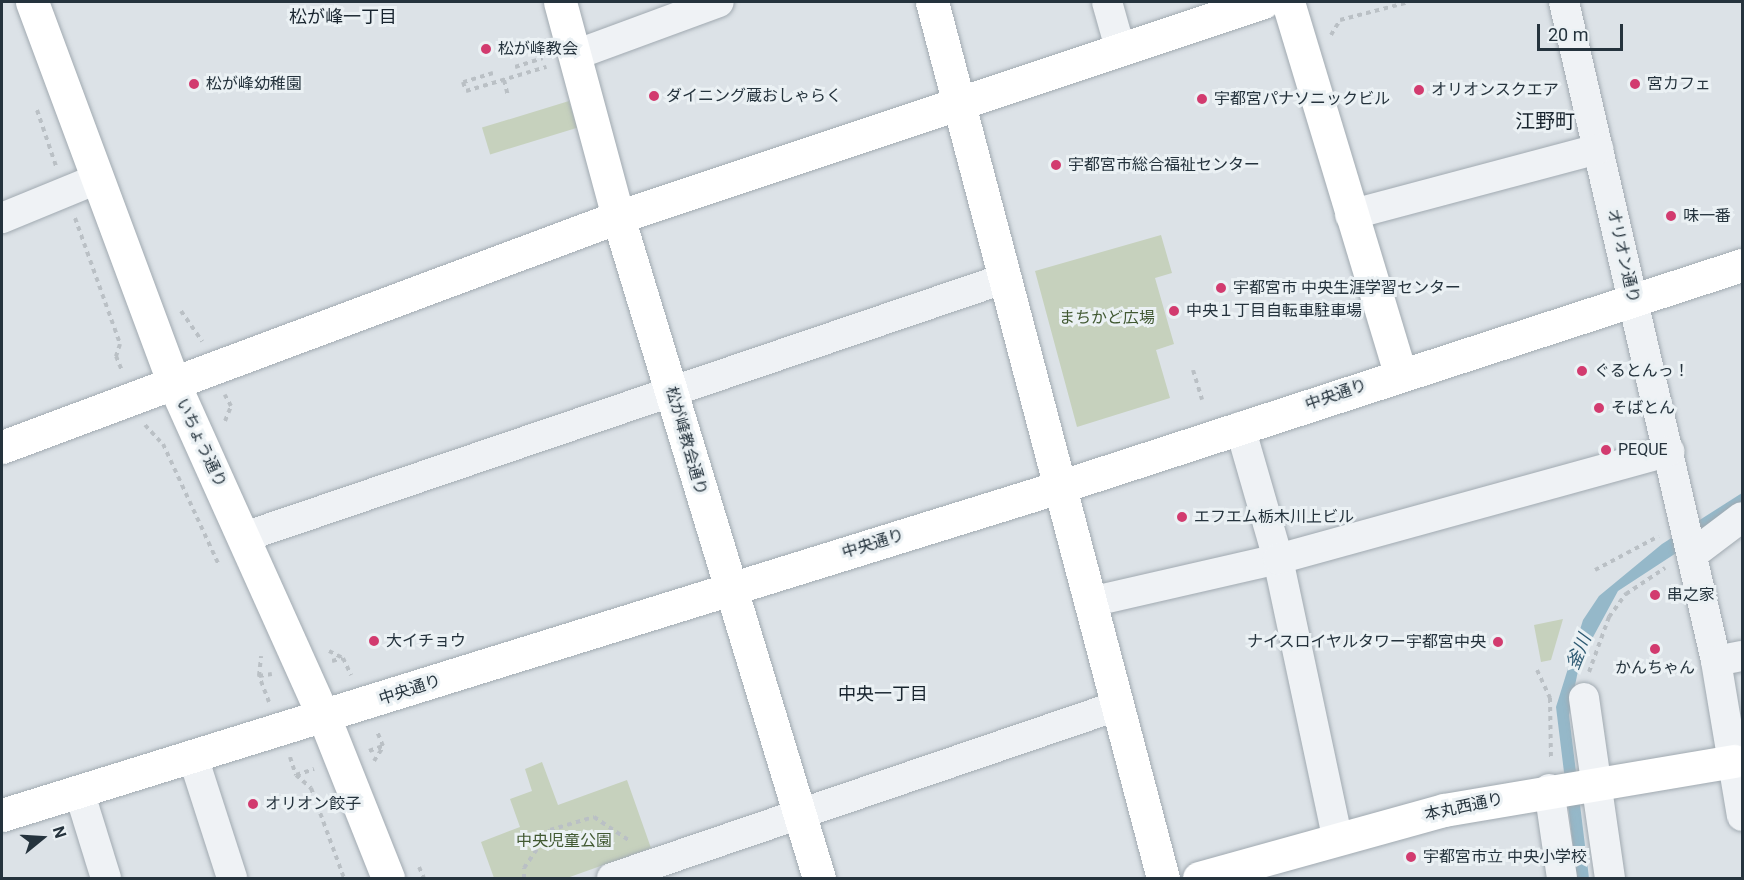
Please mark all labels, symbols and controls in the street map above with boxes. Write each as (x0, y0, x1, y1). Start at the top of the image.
district label: 松が峰一丁目 (289, 6, 397, 28)
scale bar (1540, 12, 1626, 50)
text: 20 m (1548, 24, 1588, 45)
place label: 松が峰教会 (498, 39, 578, 59)
marker: 松が峰教会 (479, 42, 493, 56)
place label: 松が峰幼稚園 (206, 74, 302, 94)
place label: 宮カフェ (1647, 74, 1711, 94)
marker: 松が峰幼稚園 (187, 77, 201, 91)
marker: 宮カフェ (1628, 77, 1642, 91)
place label: オリオンスクエア (1431, 80, 1559, 100)
marker: オリオンスクエア (1412, 83, 1426, 97)
place label: ダイニング蔵おしゃらく (666, 86, 842, 106)
marker: ダイニング蔵おしゃらく (647, 89, 661, 103)
place label: 宇都宮パナソニックビル (1214, 89, 1390, 109)
marker: 宇都宮パナソニックビル (1195, 92, 1209, 106)
district label: 江野町 (1515, 109, 1575, 133)
place label: 宇都宮市総合福祉センター (1068, 155, 1260, 175)
marker: 宇都宮市総合福祉センター (1049, 158, 1063, 172)
place label: 味一番 (1683, 206, 1731, 226)
street label: オリオン通り (1603, 207, 1643, 305)
marker: 味一番 (1664, 209, 1678, 223)
place label: 宇都宮市 中央生涯学習センター (1233, 278, 1461, 298)
marker: 宇都宮市 中央生涯学習センター (1214, 281, 1228, 295)
place label: 中央１丁目自転車駐車場 (1186, 301, 1362, 321)
marker: 中央１丁目自転車駐車場 (1167, 304, 1181, 318)
park label: まちかど広場 (1059, 308, 1155, 328)
place label: ぐるとんっ！ (1594, 361, 1690, 381)
marker: ぐるとんっ！ (1575, 364, 1589, 378)
street label: 中央通り (1303, 376, 1369, 414)
street label: 松が峰教会通り (661, 385, 711, 497)
street label: いちょう通り (172, 395, 230, 491)
place label: そばとん (1611, 398, 1675, 418)
marker: そばとん (1592, 401, 1606, 415)
place label: PEQUE (1618, 440, 1668, 460)
marker: PEQUE (1599, 443, 1613, 457)
place label: エフエム栃木川上ビル (1194, 507, 1354, 527)
marker: エフエム栃木川上ビル (1175, 510, 1189, 524)
street label: 中央通り (840, 525, 906, 563)
place label: 串之家 (1667, 585, 1715, 605)
marker: 串之家 (1648, 588, 1662, 602)
place label: 大イチョウ (386, 631, 466, 651)
water label: 釜川 (1562, 631, 1596, 673)
place label: ナイスロイヤルタワー宇都宮中央 (1246, 632, 1486, 652)
marker: 大イチョウ (367, 634, 381, 648)
marker: ナイスロイヤルタワー宇都宮中央 (1491, 635, 1505, 649)
marker: かんちゃん (1648, 642, 1662, 656)
place label: かんちゃん (1615, 658, 1695, 678)
street label: 中央通り (377, 671, 443, 709)
district label: 中央一丁目 (838, 683, 928, 705)
street label: 本丸西通り (1423, 789, 1505, 825)
place label: オリオン餃子 (265, 794, 361, 814)
marker: オリオン餃子 (246, 797, 260, 811)
north arrow (12, 808, 72, 868)
text: N (49, 824, 70, 841)
park label: 中央児童公園 (516, 831, 612, 851)
place label: 宇都宮市立 中央小学校 (1423, 847, 1587, 867)
marker: 宇都宮市立 中央小学校 (1404, 850, 1418, 864)

